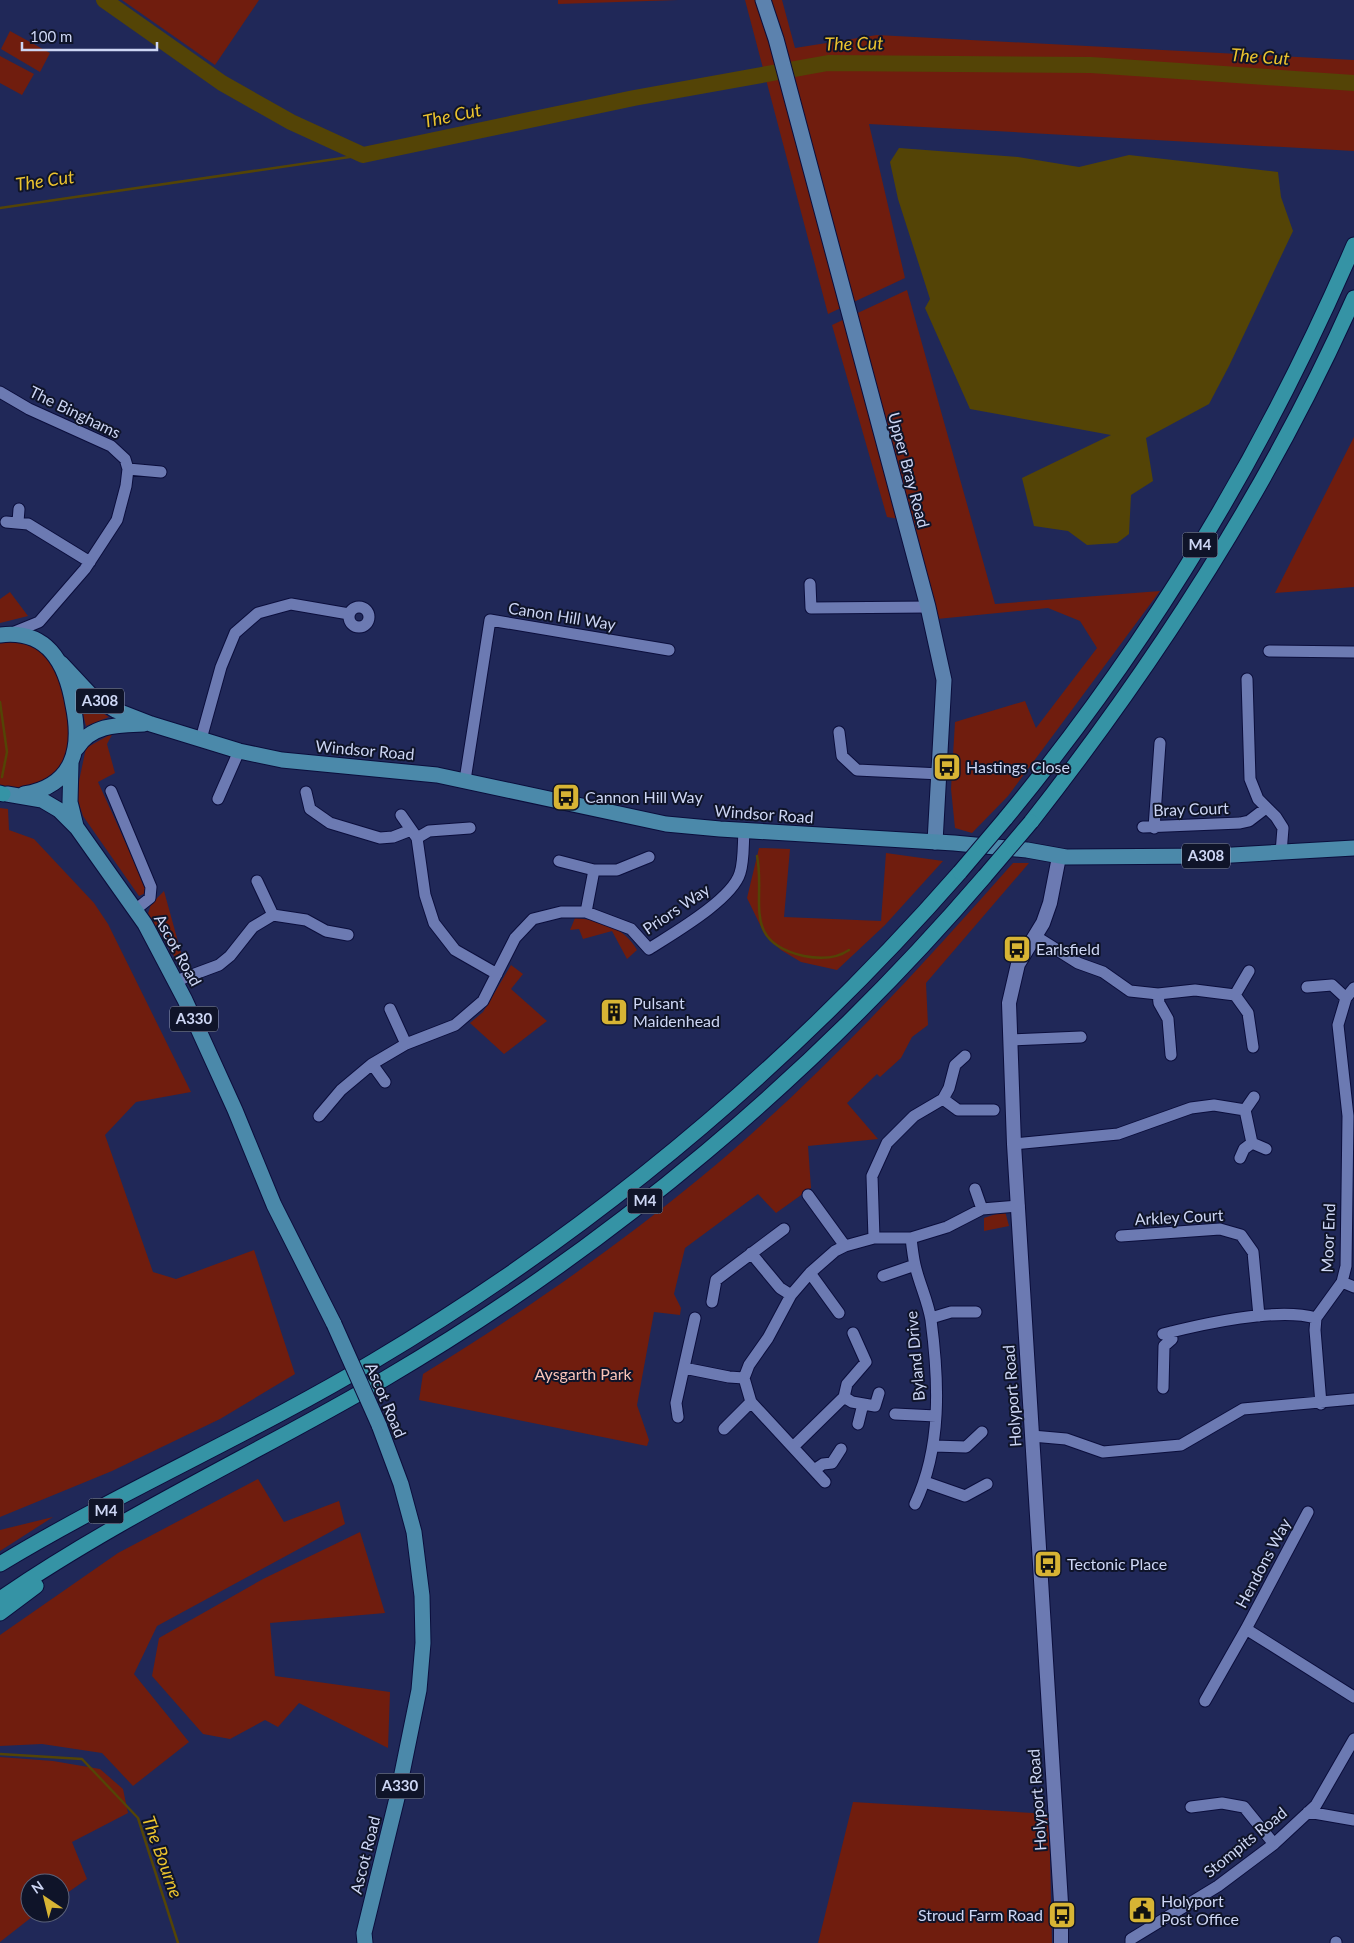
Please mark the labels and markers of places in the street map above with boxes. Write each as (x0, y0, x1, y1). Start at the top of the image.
bus stop icon: Hastings Close (932, 752, 962, 782)
place label: Hastings Close (966, 757, 1070, 776)
bus stop icon: Cannon Hill Way (551, 782, 581, 812)
place label: Cannon Hill Way (585, 787, 703, 806)
bus stop icon: Earlsfield (1002, 934, 1032, 964)
place label: Earlsfield (1036, 939, 1100, 958)
place label: Pulsant Maidenhead (633, 993, 720, 1030)
building icon: Pulsant Maidenhead (599, 997, 629, 1027)
bus stop icon: Tectonic Place (1033, 1549, 1063, 1579)
place label: Tectonic Place (1067, 1554, 1167, 1573)
place label: Holyport Post Office (1161, 1891, 1239, 1928)
public building icon: Holyport Post Office (1127, 1895, 1157, 1925)
bus stop icon: Stroud Farm Road (1047, 1900, 1077, 1930)
place label: Stroud Farm Road (918, 1905, 1043, 1924)

